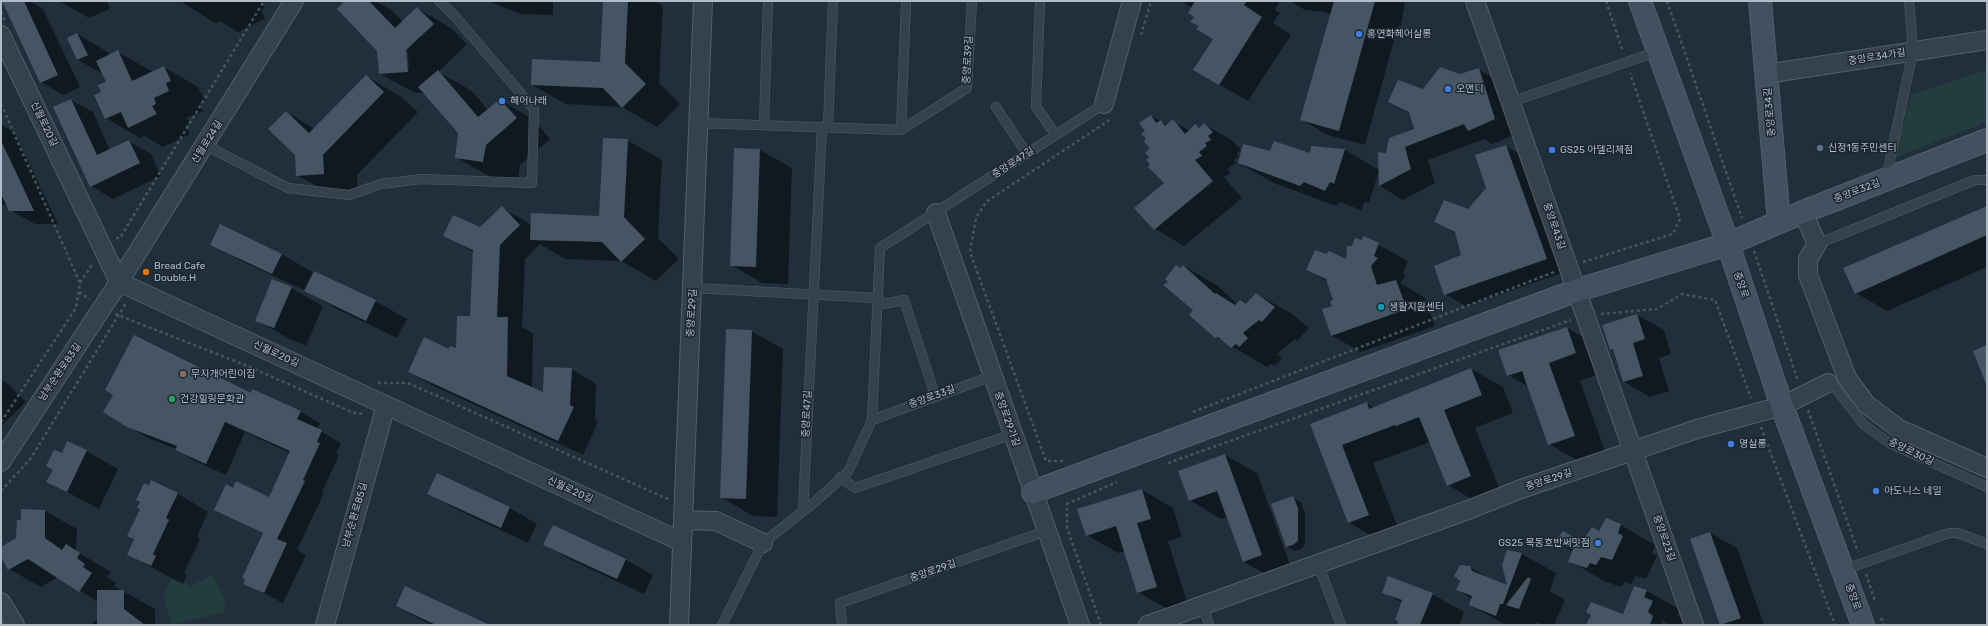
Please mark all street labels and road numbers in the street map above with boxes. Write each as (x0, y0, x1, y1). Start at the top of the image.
street label: 중앙로39길 (961, 35, 975, 85)
street label: 중앙로34가길 (1847, 47, 1907, 67)
street label: 중앙로34길 (1762, 87, 1778, 137)
street label: 신월로20길 (28, 99, 60, 149)
street label: 신월로24길 (189, 118, 225, 166)
street label: 중앙로47길 (990, 145, 1036, 181)
street label: 중앙로32길 (1832, 177, 1882, 205)
street label: 중앙로43길 (1540, 201, 1568, 251)
street label: 중앙로 (1731, 270, 1751, 300)
street label: 중앙로29길 (685, 288, 699, 338)
street label: 신월로20길 (251, 338, 301, 370)
street label: 남부순환로83길 (36, 341, 84, 403)
street label: 중앙로33길 (907, 383, 957, 411)
street label: 중앙로47길 (800, 390, 814, 438)
street label: 중앙로29가길 (991, 390, 1023, 448)
street label: 중앙로30길 (1886, 436, 1936, 468)
street label: 중앙로29길 (1524, 467, 1574, 493)
street label: 신월로20길 (545, 474, 595, 506)
street label: 남부순환로85길 (340, 481, 370, 549)
street label: 중앙로23길 (1650, 513, 1678, 563)
street label: 중앙로29길 (908, 557, 958, 585)
street label: 중앙로 (1843, 582, 1863, 612)

